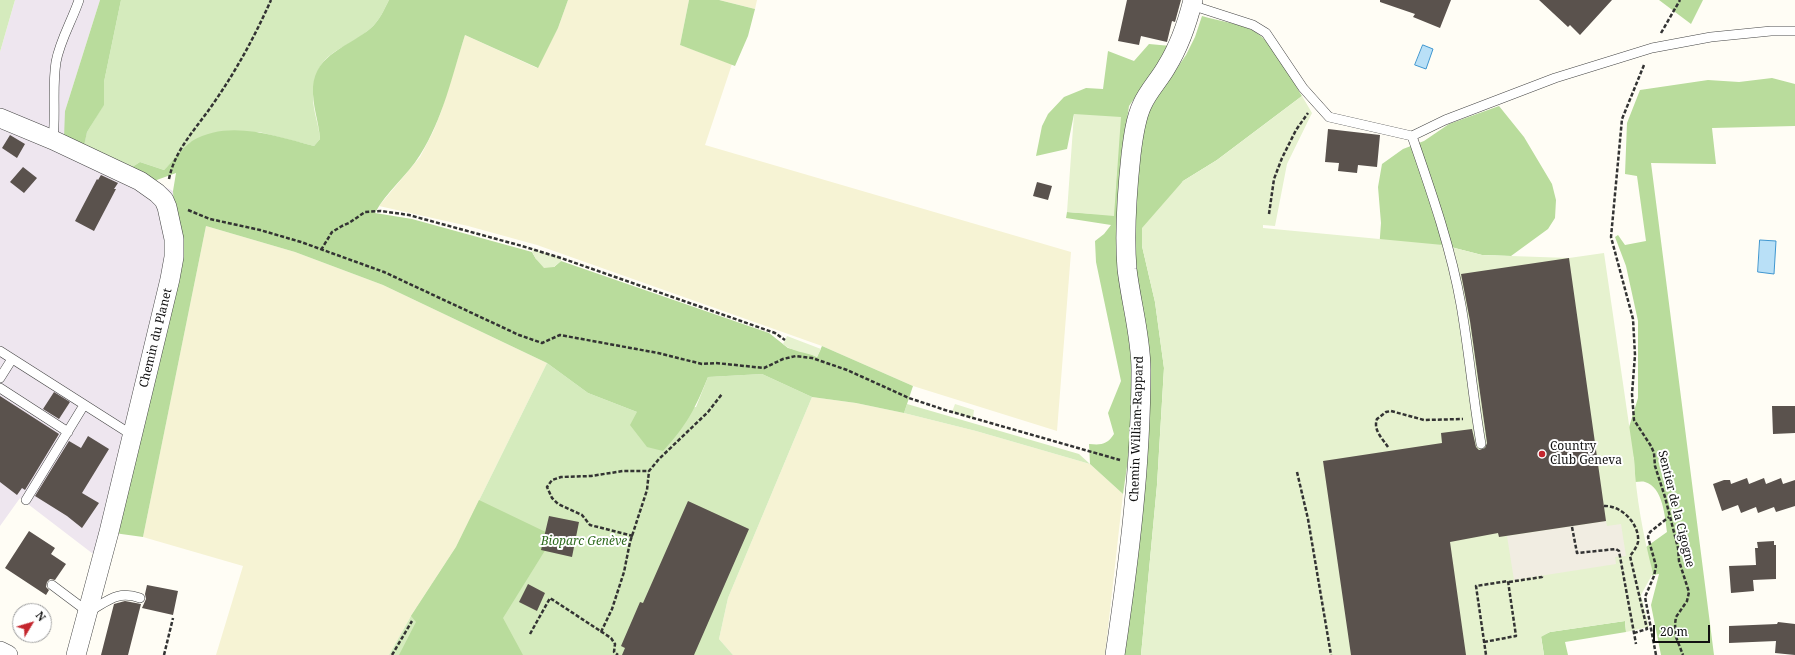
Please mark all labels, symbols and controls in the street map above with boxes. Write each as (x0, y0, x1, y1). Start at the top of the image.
street label: Chemin du Planet (137, 287, 175, 389)
street label: Chemin William-Rappard (1127, 356, 1147, 502)
place label: Country Club Geneva (1550, 440, 1622, 468)
marker: Country Club Geneva (1537, 449, 1547, 459)
street label: Sentier de la Cigogne (1655, 449, 1697, 569)
park label: Bioparc Genève (541, 535, 627, 549)
north arrow (12, 603, 52, 643)
text: N (32, 608, 50, 624)
scale bar (1655, 617, 1712, 643)
text: 20 m (1660, 623, 1688, 640)

